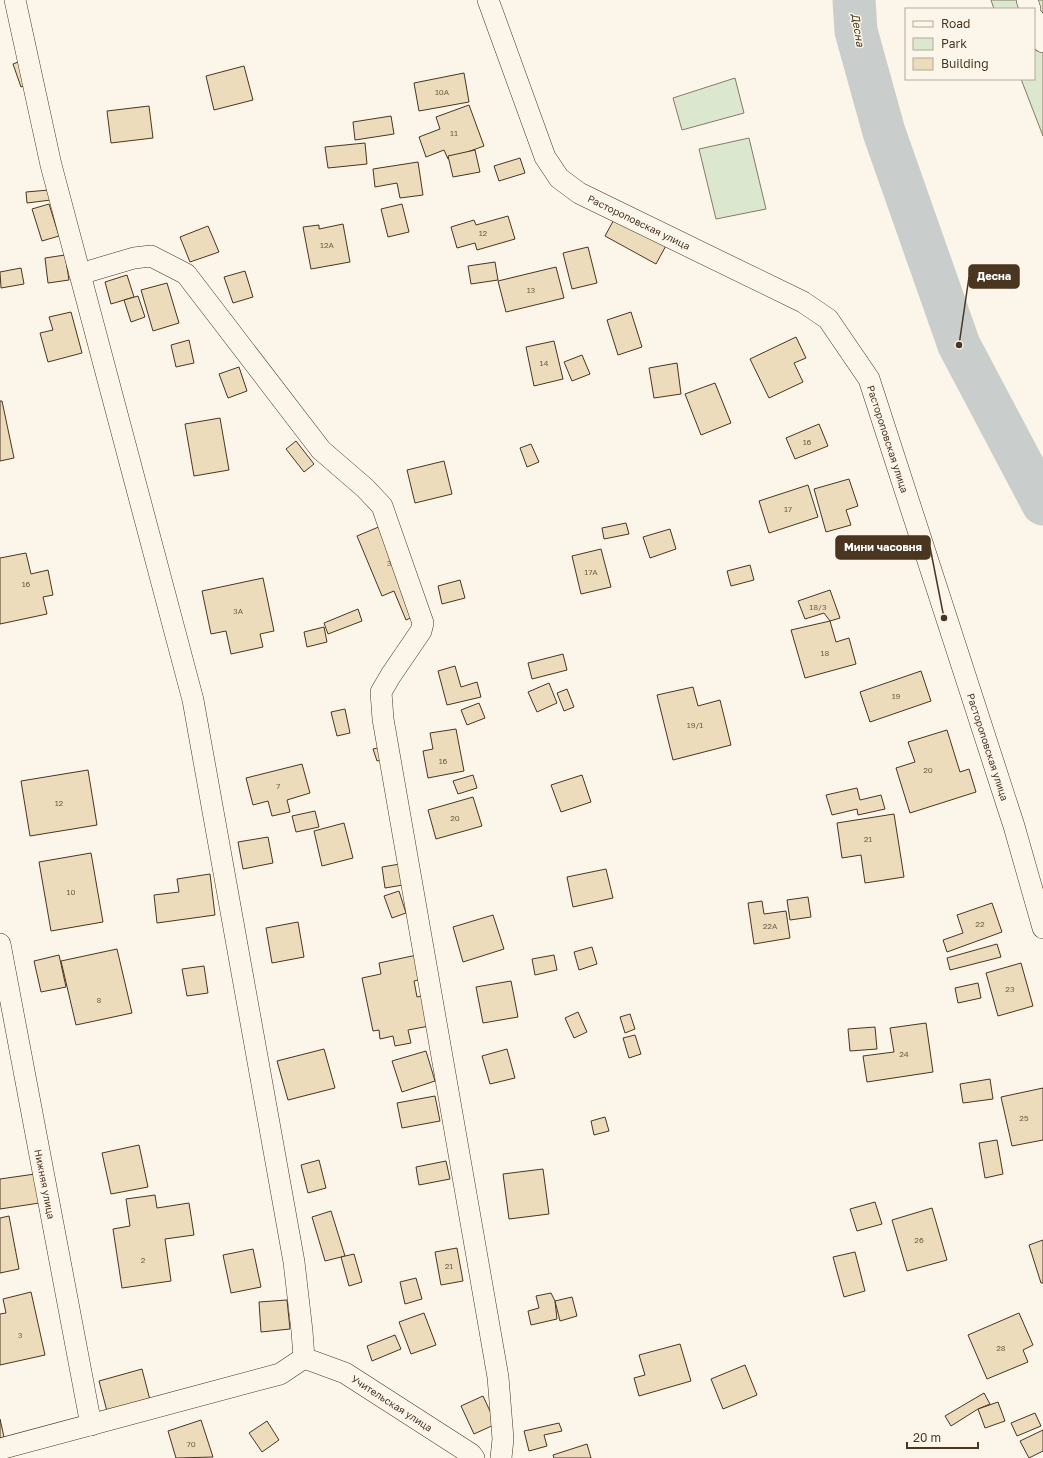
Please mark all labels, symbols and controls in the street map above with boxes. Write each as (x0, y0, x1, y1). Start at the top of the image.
legend (905, 8, 1035, 80)
water label: Десна (849, 12, 868, 48)
text: Road (941, 16, 970, 31)
text: Park (941, 36, 967, 51)
text: Building (941, 56, 989, 71)
house number: 10А (435, 87, 450, 97)
house number: 11 (450, 128, 458, 138)
street label: Растороповская улица (586, 192, 692, 252)
house number: 12 (479, 228, 488, 238)
house number: 12А (320, 240, 335, 250)
callout: Десна (969, 265, 1019, 288)
text: Десна (977, 269, 1011, 282)
house number: 13 (527, 285, 536, 295)
house number: 14 (540, 358, 548, 368)
street label: Растороповская улица (865, 384, 911, 494)
house number: 16 (803, 437, 812, 447)
house number: 17 (784, 504, 792, 514)
callout: Мини часовня (836, 536, 930, 559)
text: Мини часовня (844, 540, 922, 553)
house number: 3 (387, 558, 392, 568)
house number: 17А (584, 567, 598, 577)
house number: 16 (22, 579, 31, 589)
house number: 18/3 (809, 602, 827, 612)
house number: 3А (233, 606, 244, 616)
house number: 18 (821, 648, 829, 658)
house number: 19 (892, 691, 901, 701)
street label: Растороповская улица (965, 692, 1011, 802)
house number: 19/1 (687, 720, 703, 730)
house number: 16 (439, 756, 448, 766)
house number: 20 (923, 765, 933, 775)
house number: 7 (276, 781, 280, 791)
house number: 12 (55, 798, 64, 808)
house number: 20 (450, 813, 460, 823)
house number: 21 (864, 834, 872, 844)
house number: 10 (67, 887, 75, 897)
house number: 22 (975, 919, 985, 929)
house number: 22А (763, 921, 778, 931)
house number: 23 (1005, 984, 1015, 994)
house number: 8 (97, 995, 102, 1005)
house number: 24 (899, 1049, 909, 1059)
house number: 25 (1019, 1113, 1029, 1123)
street label: Нижняя улица (32, 1148, 58, 1220)
house number: 26 (914, 1235, 924, 1245)
house number: 2 (141, 1255, 146, 1265)
house number: 21 (445, 1261, 453, 1271)
house number: 3 (18, 1330, 23, 1340)
house number: 28 (996, 1343, 1006, 1353)
street label: Учительская улица (349, 1372, 435, 1434)
scale bar (907, 1424, 978, 1450)
text: 20 m (913, 1430, 941, 1445)
house number: 70 (186, 1439, 196, 1449)

